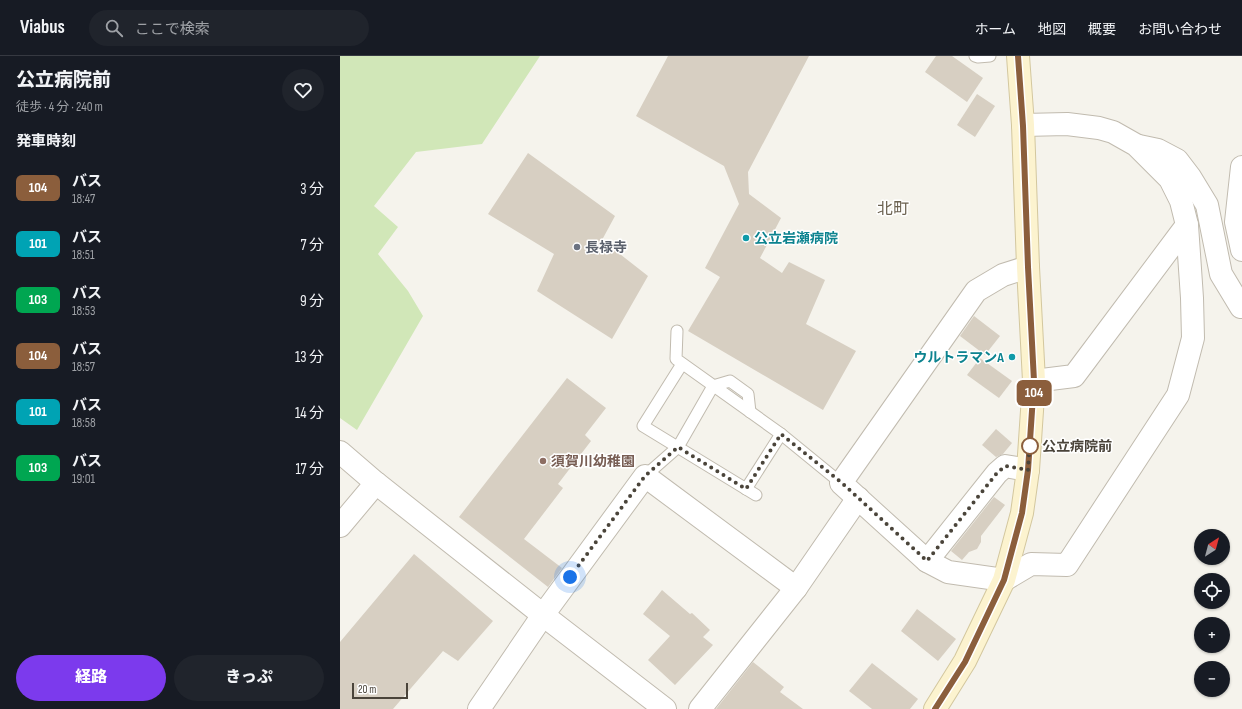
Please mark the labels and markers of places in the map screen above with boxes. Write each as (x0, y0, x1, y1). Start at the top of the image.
place label: 公立岩瀬病院 (754, 230, 838, 247)
marker: 公立岩瀬病院 (741, 233, 751, 243)
place label: 長禄寺 (585, 239, 627, 256)
marker: 長禄寺 (572, 242, 582, 252)
place label: ウルトラマンA (913, 349, 1004, 366)
marker: ウルトラマンA (1007, 352, 1017, 362)
marker: 公立病院前 (1021, 437, 1039, 455)
place label: 公立病院前 (1042, 438, 1112, 455)
place label: 須賀川幼稚園 (551, 453, 635, 470)
marker: 須賀川幼稚園 (538, 456, 548, 466)

